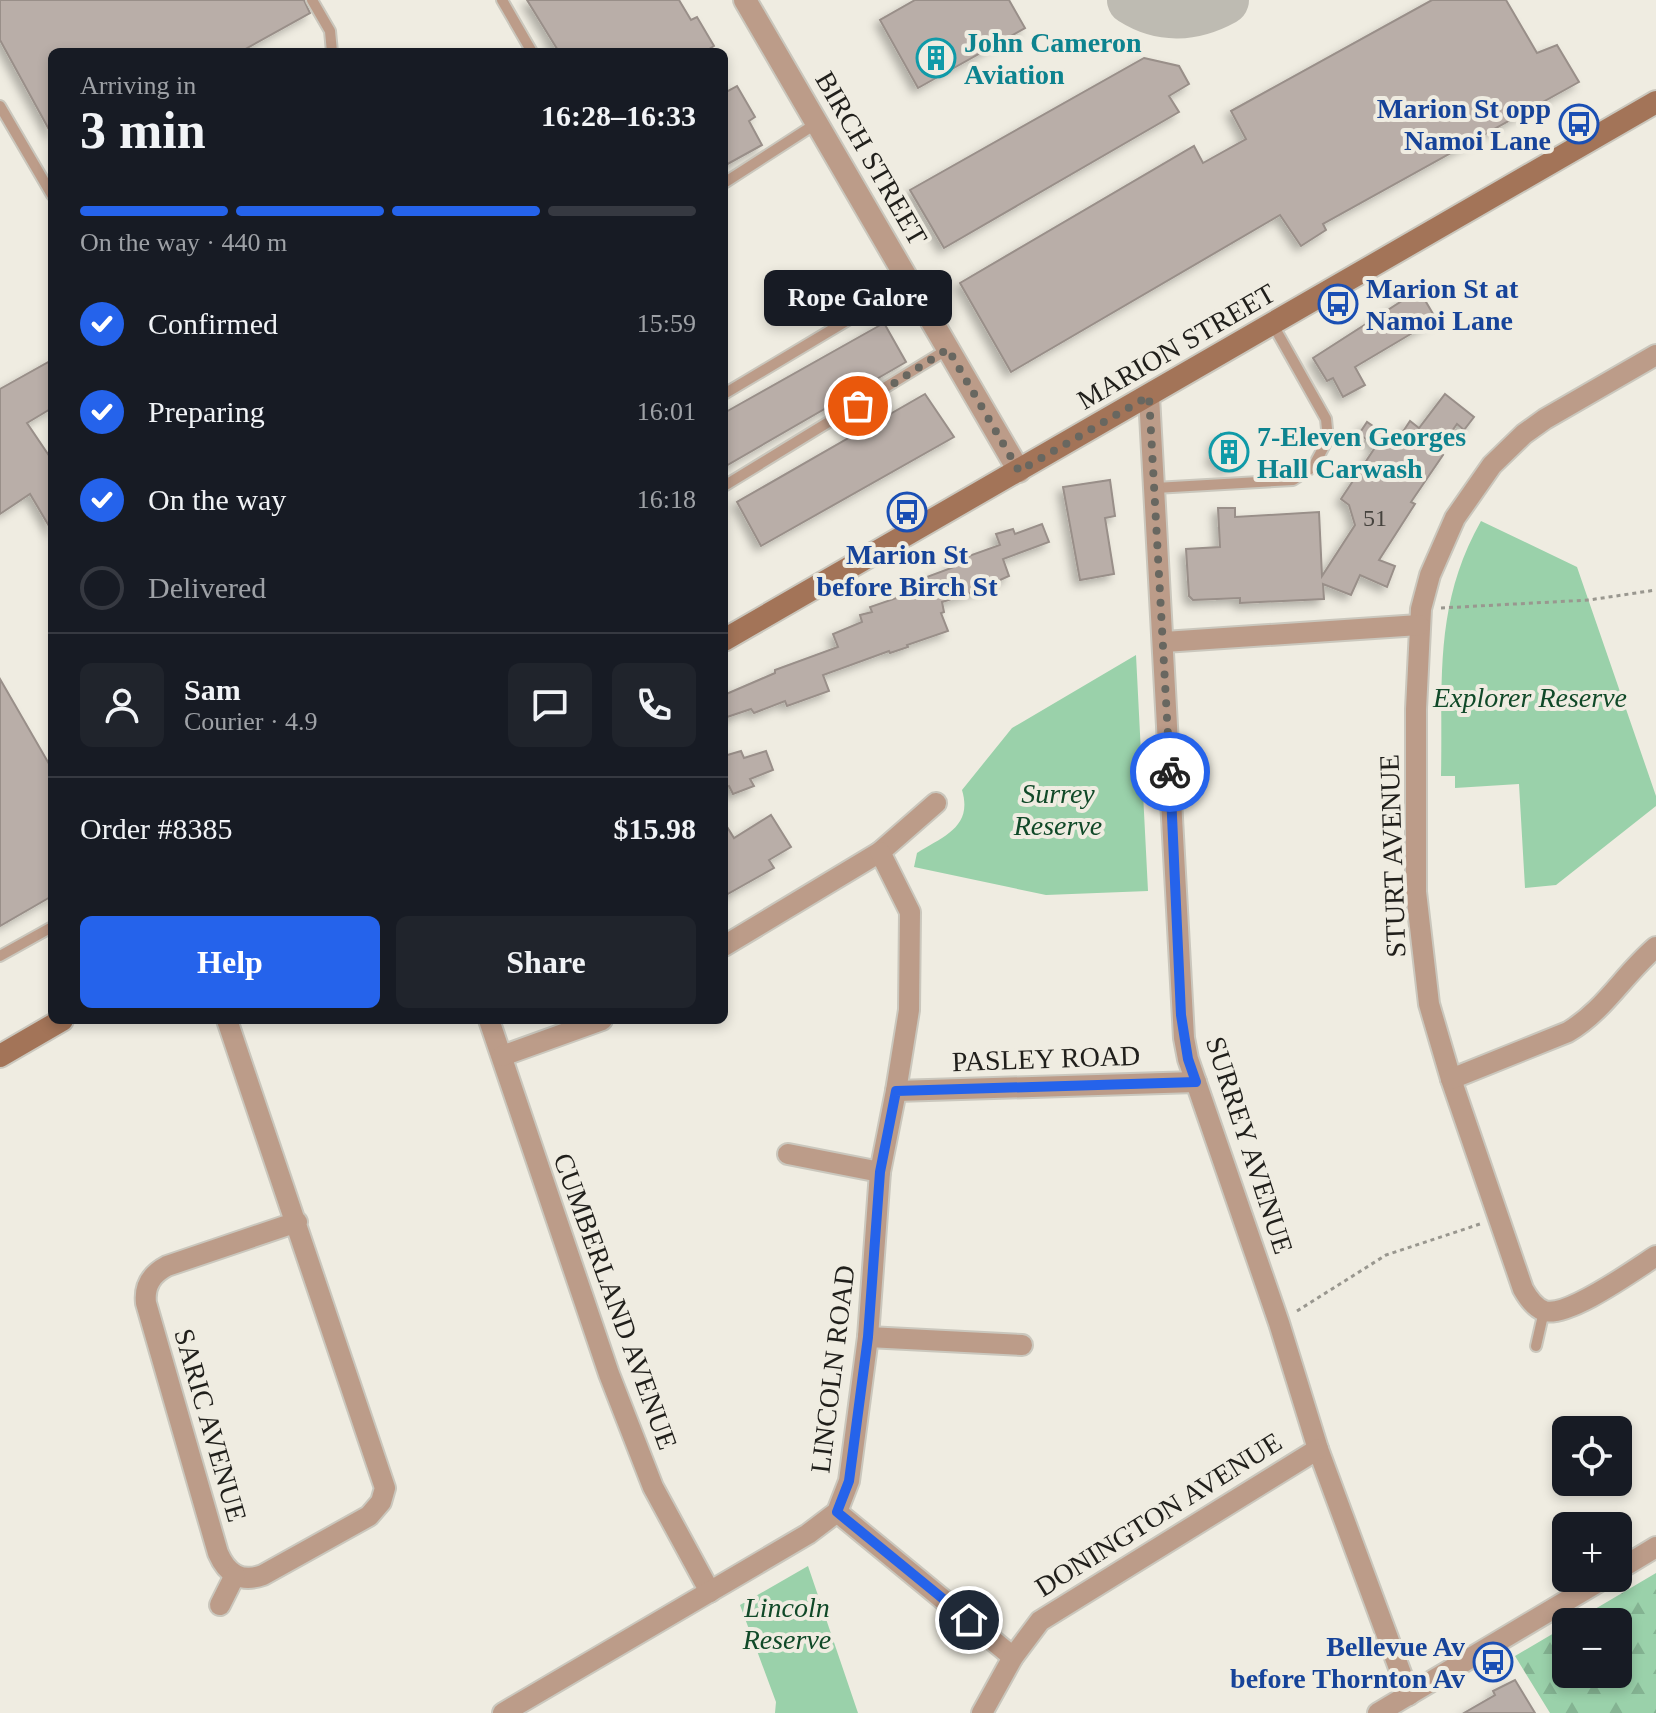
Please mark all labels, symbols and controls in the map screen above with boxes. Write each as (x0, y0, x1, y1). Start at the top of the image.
place label: John Cameron Aviation (964, 27, 1142, 90)
building icon: John Cameron Aviation (915, 37, 957, 79)
street label: BIRCH STREET (809, 66, 934, 251)
text: Arriving in (80, 71, 196, 100)
place label: Marion St opp Namoi Lane (1377, 93, 1551, 156)
text: 16:28–16:33 (541, 99, 696, 132)
text: 3 min (80, 102, 206, 159)
bus stop icon: Marion St opp Namoi Lane (1558, 103, 1600, 145)
text: On the way · 440 m (80, 228, 287, 257)
callout: Rope Galore (764, 270, 952, 326)
place label: Marion St at Namoi Lane (1366, 273, 1519, 336)
street label: MARION STREET (1072, 277, 1281, 416)
text: Rope Galore (788, 283, 928, 312)
bus stop icon: Marion St at Namoi Lane (1317, 283, 1359, 325)
icon: check (80, 302, 124, 346)
text: Confirmed (148, 307, 278, 340)
text: 15:59 (637, 309, 696, 338)
pin (824, 372, 892, 440)
icon: bag (836, 384, 880, 428)
icon: check (80, 390, 124, 434)
text: Preparing (148, 395, 265, 428)
text: 16:01 (637, 397, 696, 426)
place label: 7-Eleven Georges Hall Carwash (1257, 421, 1466, 484)
building icon: 7-Eleven Georges Hall Carwash (1208, 431, 1250, 473)
icon: check (80, 478, 124, 522)
text: On the way (148, 483, 286, 516)
text: 16:18 (637, 485, 696, 514)
bus stop icon: Marion St before Birch St (886, 491, 928, 533)
house number: 51 (1363, 505, 1387, 531)
place label: Marion St before Birch St (817, 539, 998, 602)
text: Delivered (148, 571, 266, 604)
button: person (80, 663, 164, 747)
button: chat (508, 663, 592, 747)
button: phone (612, 663, 696, 747)
text: Sam (184, 673, 241, 706)
park label: Explorer Reserve (1432, 682, 1627, 713)
text: Courier · 4.9 (184, 707, 318, 736)
courier (1130, 732, 1210, 812)
icon: bike (1148, 750, 1192, 794)
street label: STURT AVENUE (1373, 754, 1412, 958)
park label: Surrey Reserve (1013, 778, 1102, 841)
text: Order #8385 (80, 812, 232, 845)
text: $15.98 (614, 812, 696, 845)
button: Help (80, 916, 380, 1008)
button: Share (396, 916, 696, 1008)
street label: SURREY AVENUE (1200, 1033, 1299, 1258)
street label: PASLEY ROAD (951, 1040, 1141, 1077)
street label: CUMBERLAND AVENUE (547, 1149, 684, 1454)
street label: LINCOLN ROAD (804, 1263, 861, 1475)
street label: SARIC AVENUE (168, 1325, 253, 1525)
map controls (1552, 1416, 1632, 1688)
button: locate (1552, 1416, 1632, 1496)
street label: DONINGTON AVENUE (1029, 1426, 1287, 1603)
button: + (1552, 1512, 1632, 1592)
pin (935, 1586, 1003, 1654)
park label: Lincoln Reserve (742, 1592, 831, 1655)
icon: home (947, 1598, 991, 1642)
button: − (1552, 1608, 1632, 1688)
place label: Bellevue Av before Thornton Av (1230, 1631, 1465, 1694)
bus stop icon: Bellevue Av before Thornton Av (1472, 1641, 1514, 1683)

